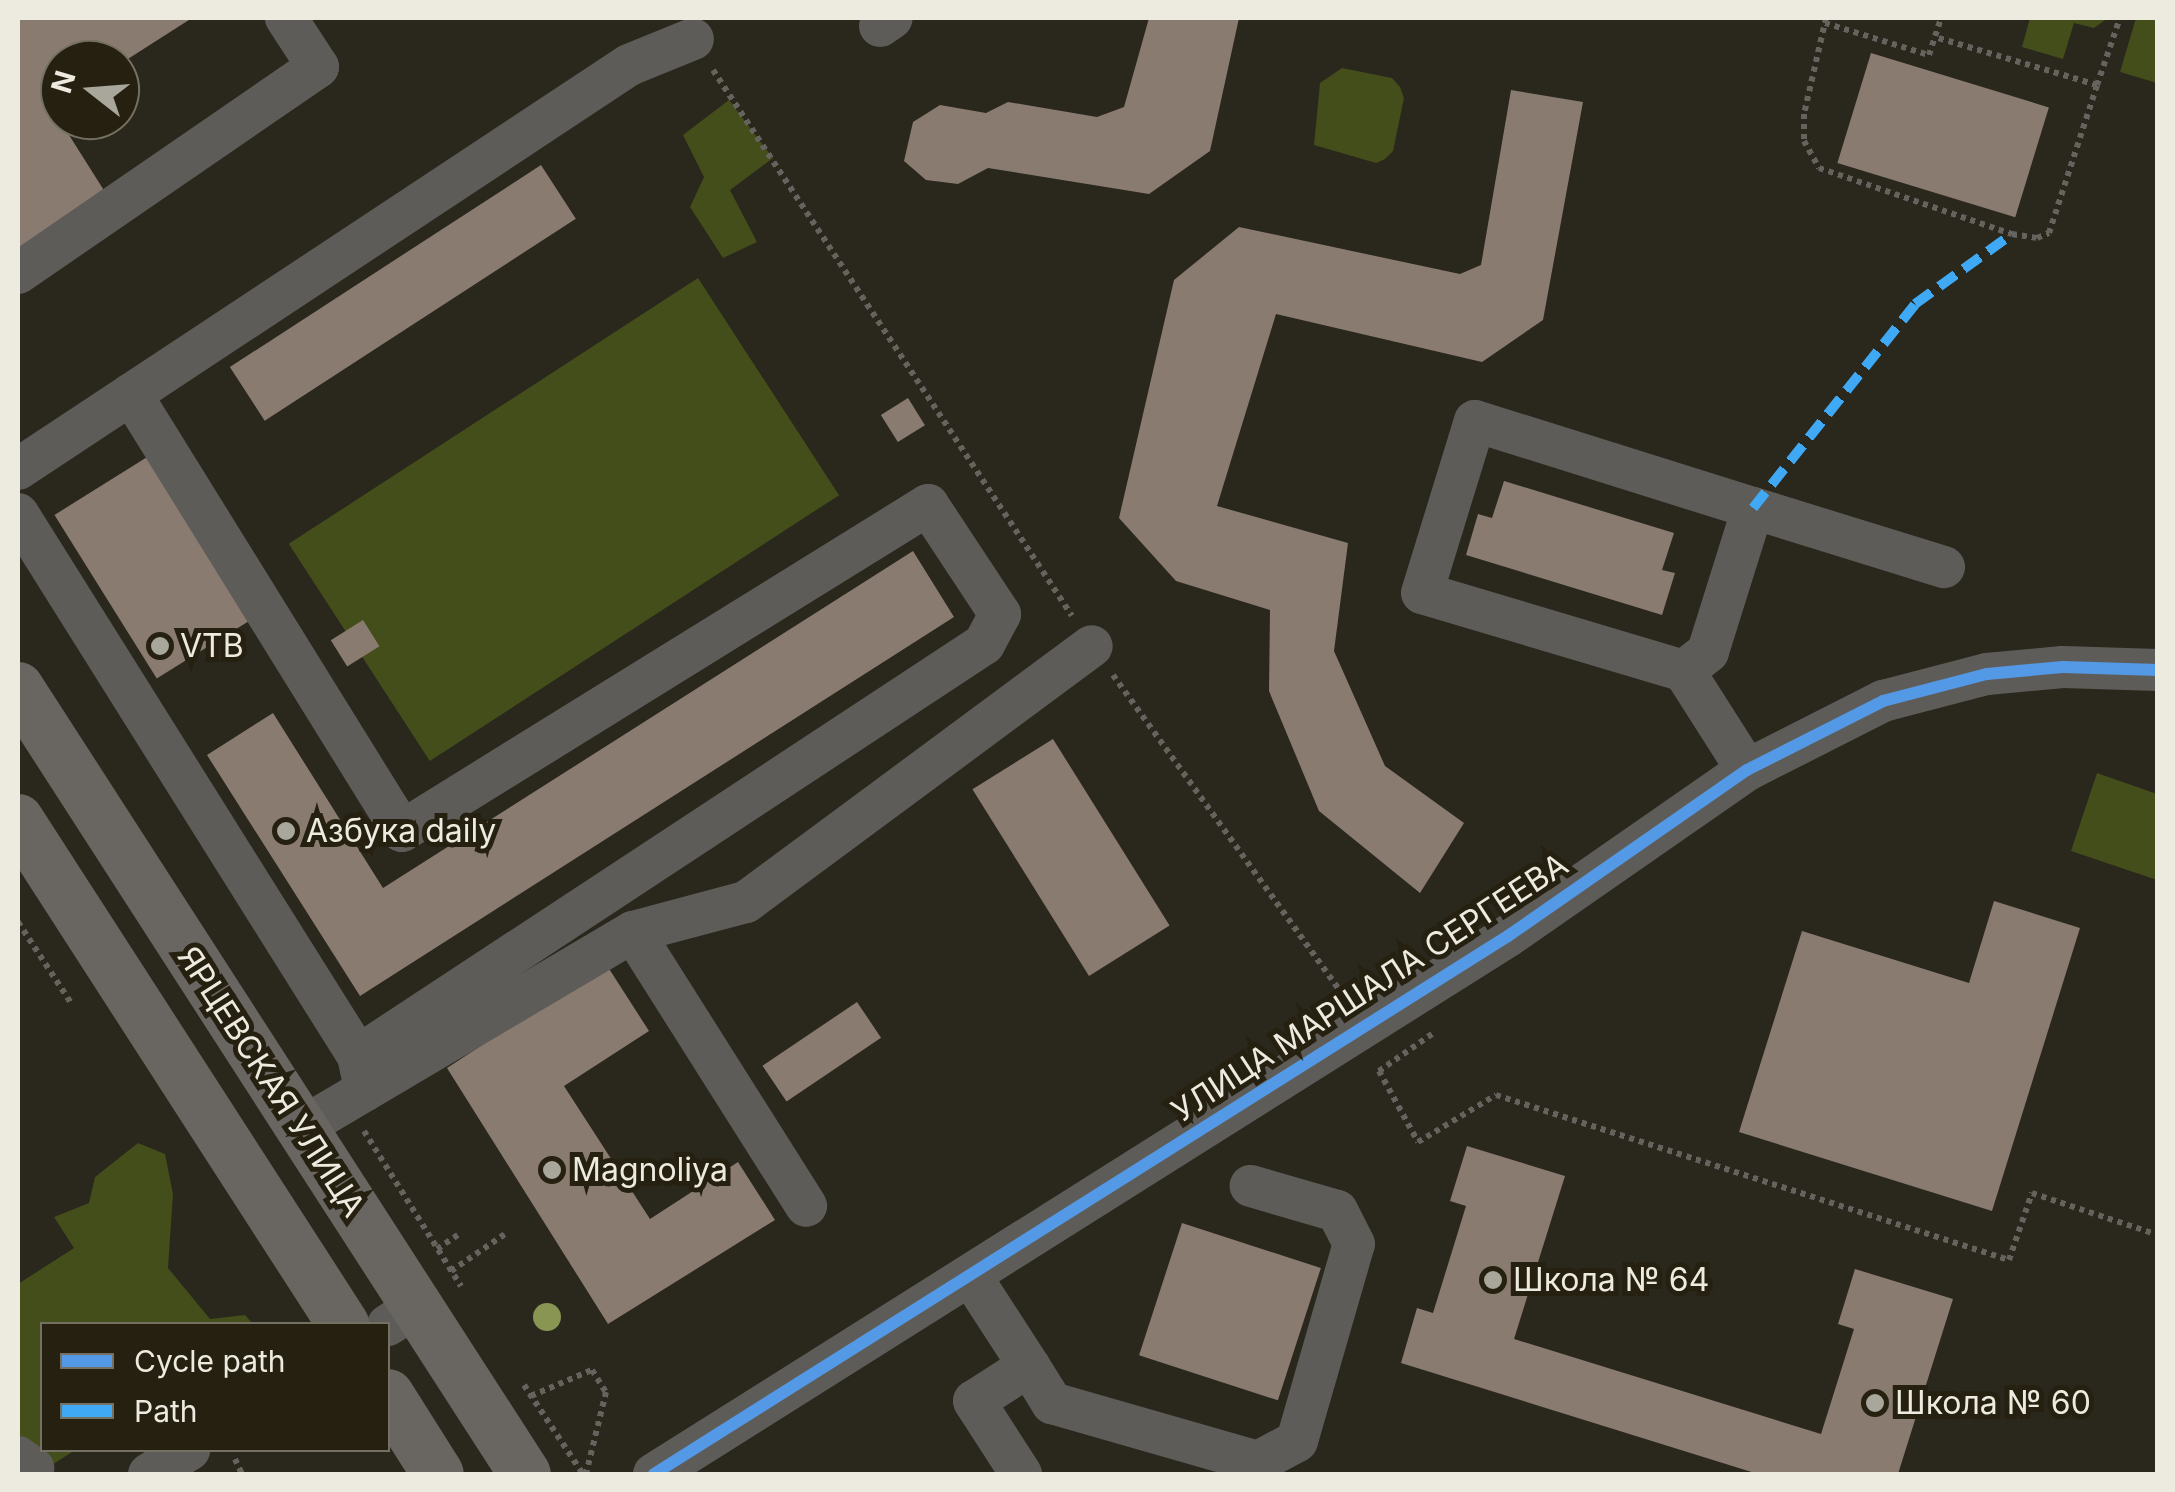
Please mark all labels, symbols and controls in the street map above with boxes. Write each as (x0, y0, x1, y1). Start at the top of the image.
north arrow (40, 40, 140, 140)
text: N (44, 67, 83, 97)
place label: VTB (180, 627, 244, 665)
marker: VTB (149, 635, 171, 657)
place label: Азбука daily (306, 812, 496, 850)
marker: Азбука daily (275, 820, 297, 842)
street label: УЛИЦА МАРШАЛА СЕРГЕЕВА (1165, 845, 1575, 1131)
street label: ЯРЦЕВСКАЯ УЛИЦА (169, 940, 373, 1224)
place label: Magnoliya (572, 1151, 728, 1189)
marker: Magnoliya (541, 1159, 563, 1181)
place label: Школа № 64 (1513, 1261, 1709, 1299)
marker: Школа № 64 (1482, 1269, 1504, 1291)
legend (40, 1322, 390, 1452)
text: Cycle path (134, 1343, 286, 1379)
place label: Школа № 60 (1895, 1384, 2091, 1422)
marker: Школа № 60 (1864, 1392, 1886, 1414)
text: Path (134, 1393, 198, 1429)

